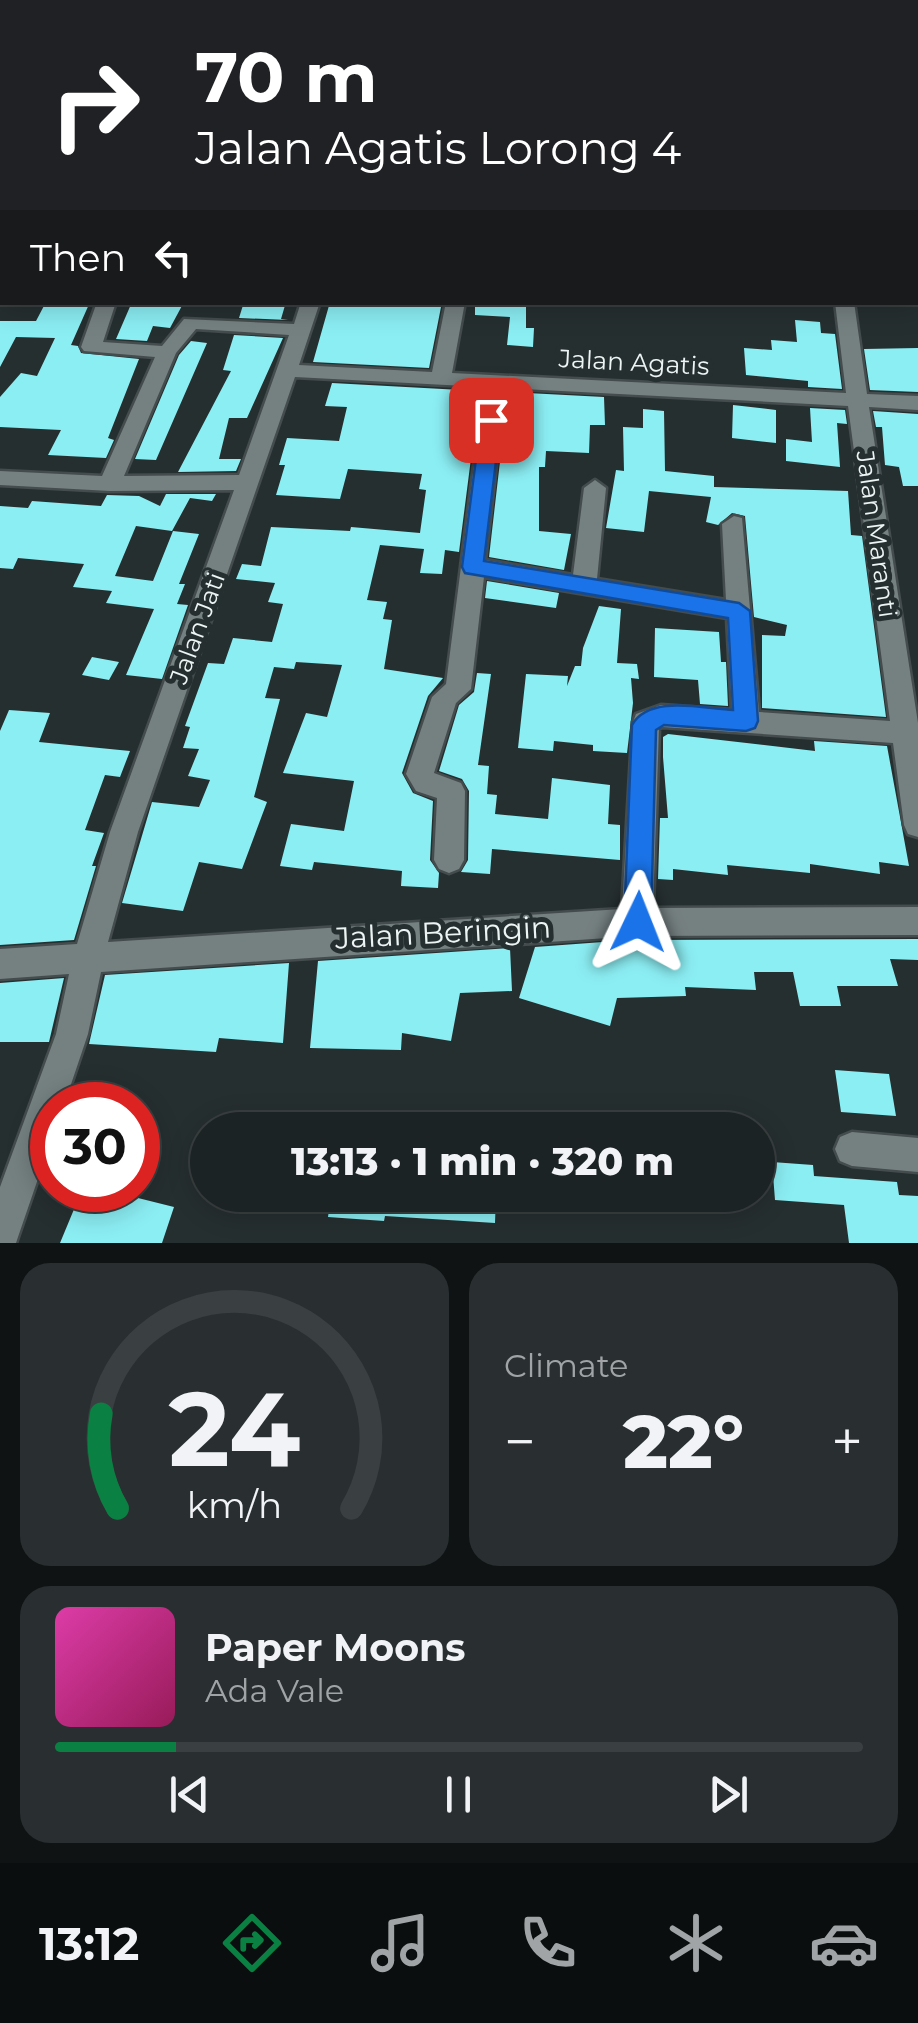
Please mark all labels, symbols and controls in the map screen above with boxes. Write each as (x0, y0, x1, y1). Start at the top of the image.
text: 70 m (195, 34, 378, 120)
icon: right (30, 40, 160, 170)
text: Jalan Agatis Lorong 4 (195, 120, 681, 175)
icon: left (146, 230, 201, 285)
text: Then (30, 234, 126, 281)
street label: Jalan Agatis (557, 343, 710, 381)
pin (449, 378, 534, 463)
icon: arrive (464, 393, 519, 448)
street label: Jalan Maranti (850, 448, 904, 619)
street label: Jalan Jati (163, 568, 231, 689)
position arrow (586, 870, 690, 974)
street label: Jalan Beringin (333, 908, 552, 957)
speed limit sign: 30 (30, 1082, 160, 1212)
text: 13:13 · 1 min · 320 m (291, 1138, 674, 1185)
text: Climate (504, 1346, 628, 1385)
text: 24 (169, 1365, 300, 1492)
text: 22° (623, 1395, 744, 1487)
text: − (504, 1408, 536, 1475)
text: + (831, 1408, 863, 1475)
text: km/h (187, 1483, 282, 1527)
text: Paper Moons (205, 1624, 466, 1671)
text: Ada Vale (205, 1671, 344, 1710)
icon: previous (162, 1767, 217, 1822)
icon: pause (431, 1767, 486, 1822)
icon: next (701, 1767, 756, 1822)
icon: directions (217, 1908, 287, 1978)
icon: music (365, 1908, 435, 1978)
icon: phone (513, 1908, 583, 1978)
icon: climate (661, 1908, 731, 1978)
icon: car (809, 1908, 879, 1978)
text: 13:12 (39, 1916, 139, 1971)

